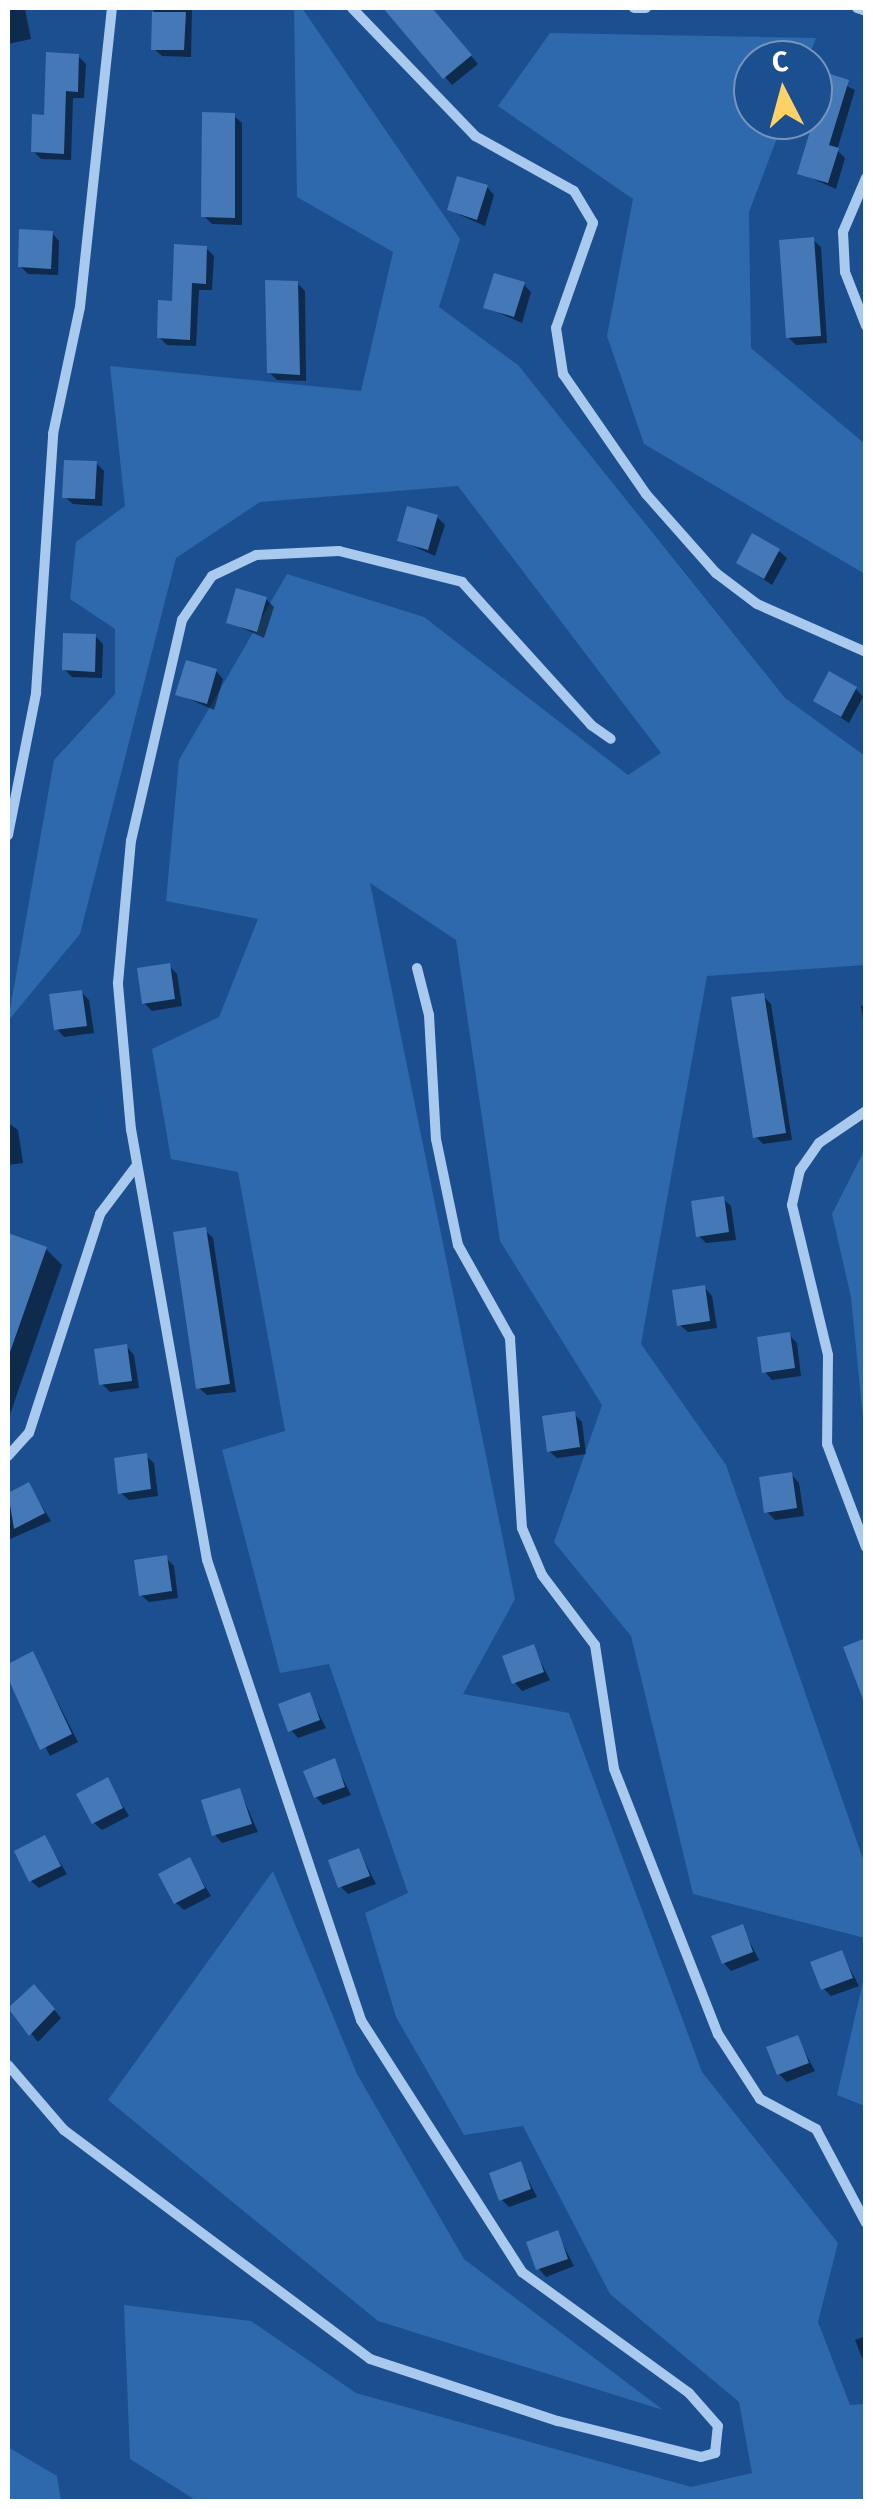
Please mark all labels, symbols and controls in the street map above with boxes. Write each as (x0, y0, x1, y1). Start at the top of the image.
north arrow (733, 40, 833, 140)
text: С (770, 44, 790, 79)

